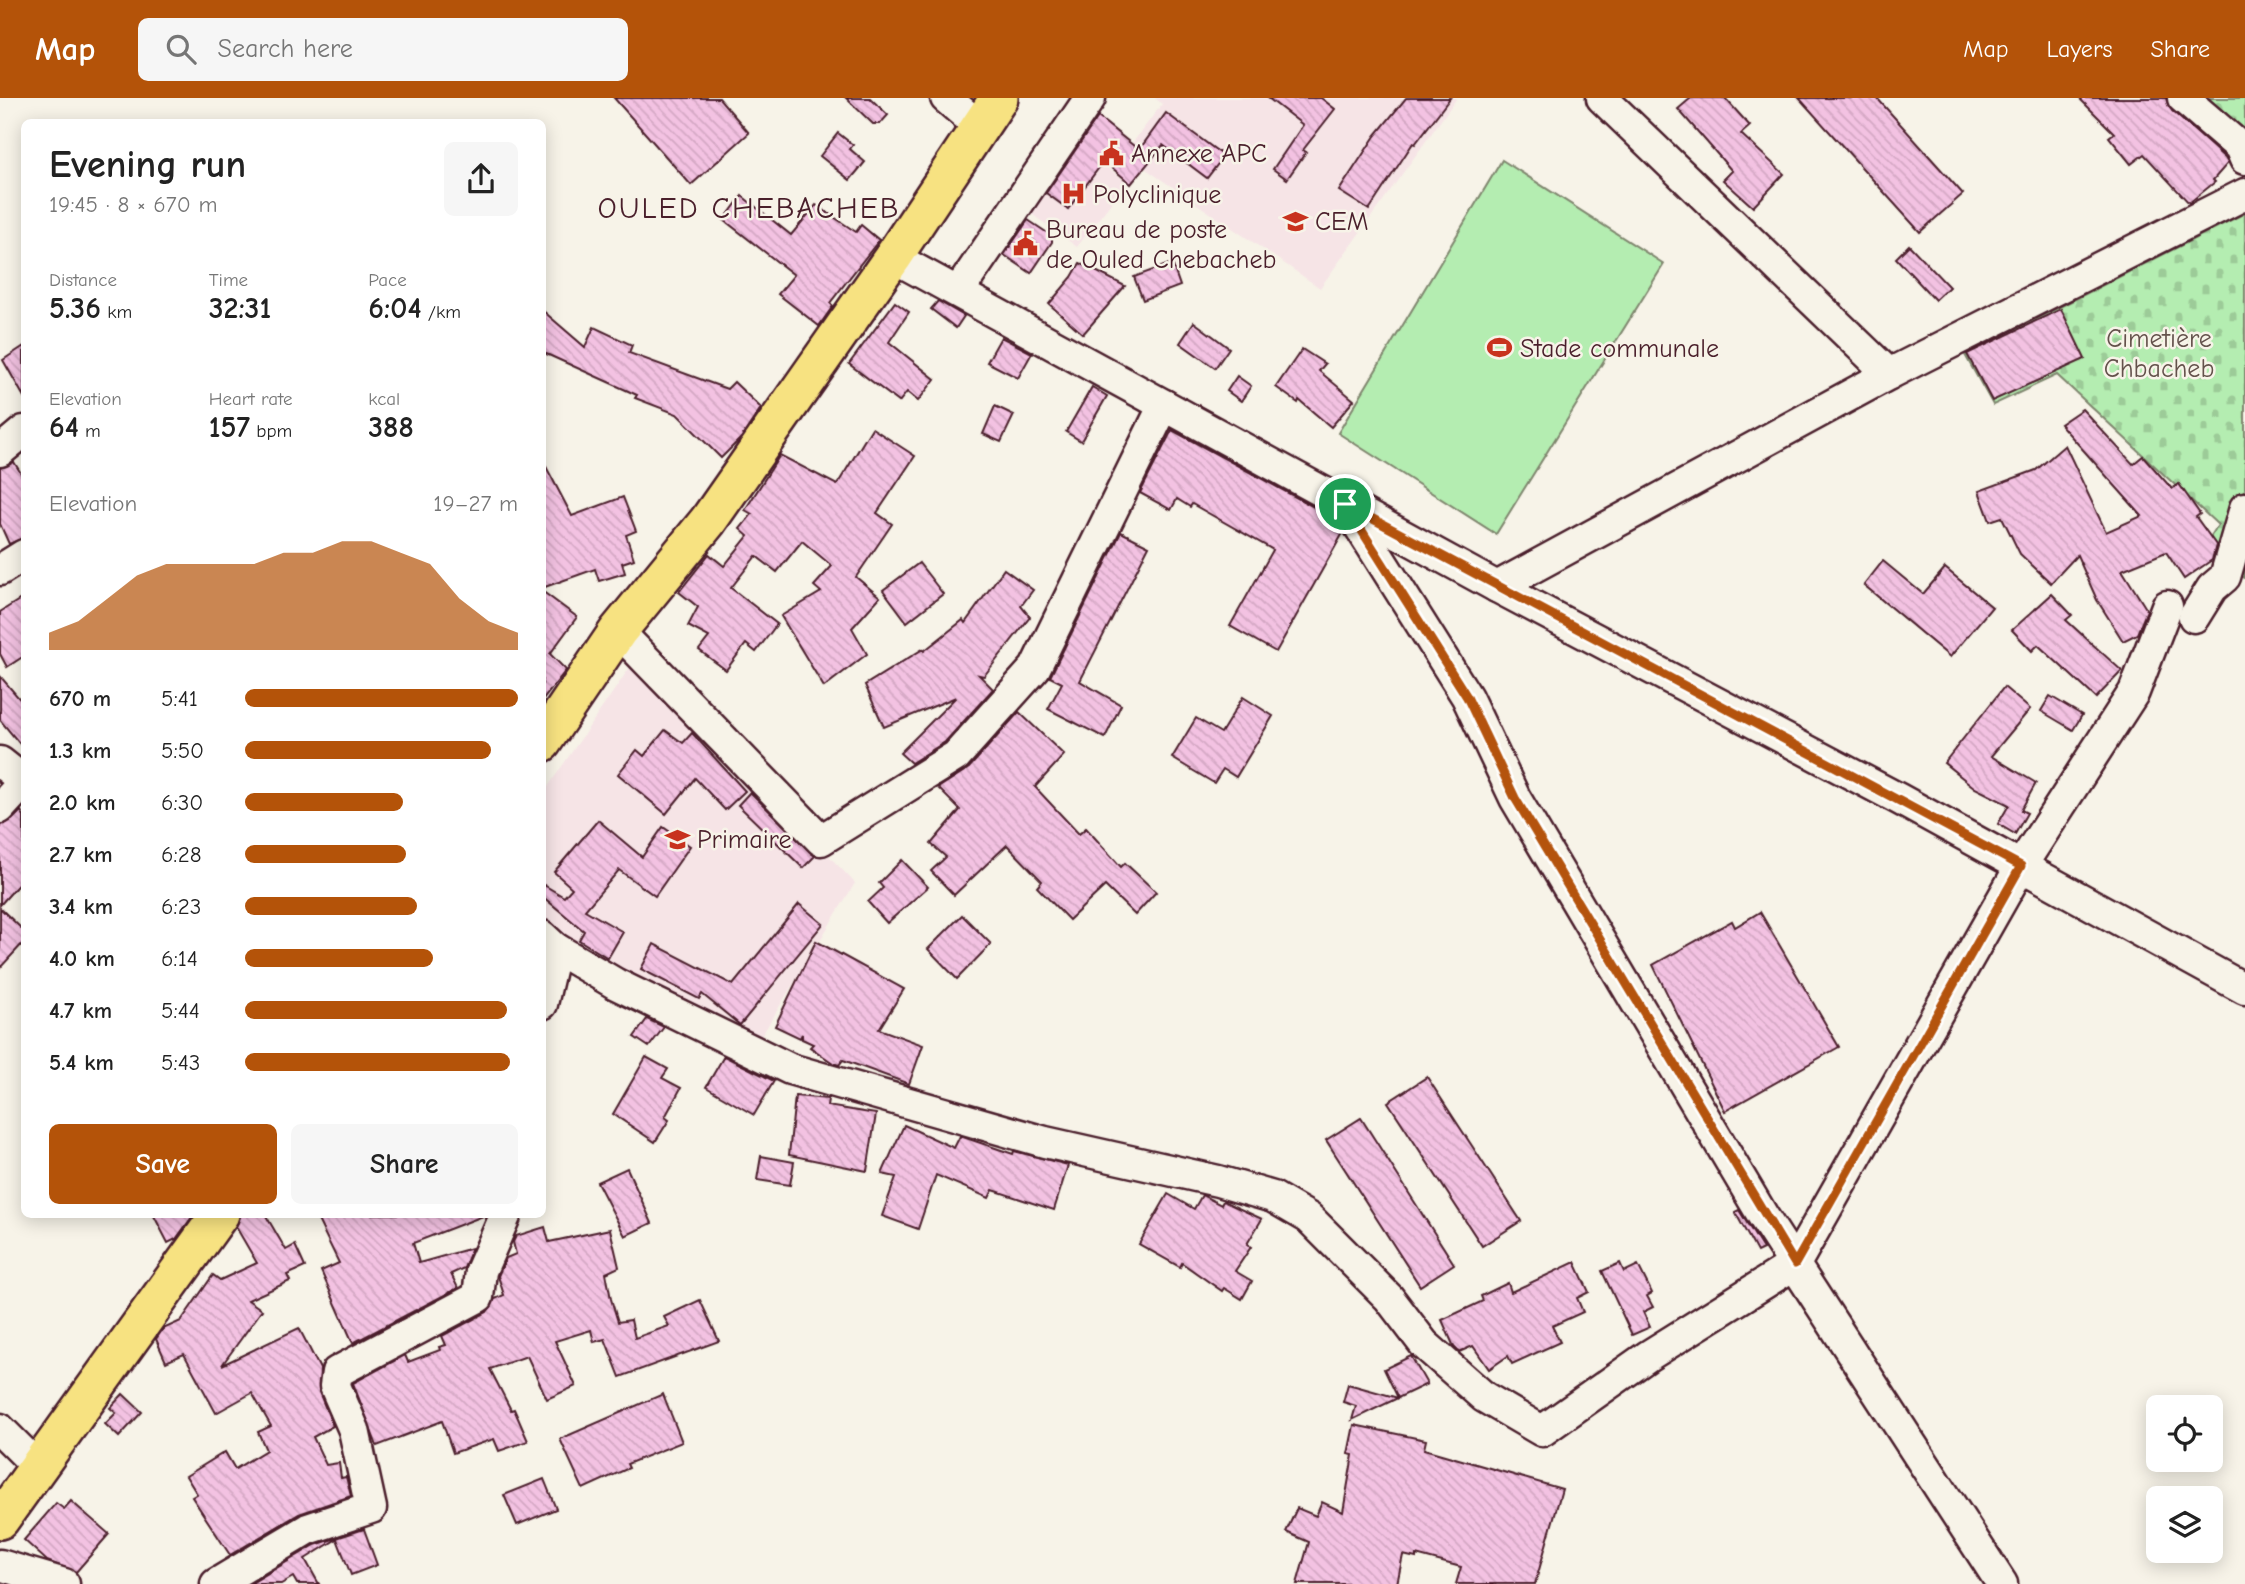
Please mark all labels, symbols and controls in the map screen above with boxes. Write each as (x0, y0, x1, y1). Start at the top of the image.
search box (138, 18, 628, 81)
text: Map (35, 30, 96, 68)
icon: search (162, 30, 200, 68)
text: Search here (218, 34, 353, 64)
text: Map (1963, 35, 2009, 63)
text: Layers (2047, 35, 2112, 63)
text: Share (2150, 35, 2210, 63)
public building icon: Annexe APC (1097, 139, 1125, 167)
place label: Annexe APC (1131, 139, 1267, 169)
button: share (444, 142, 518, 216)
text: Evening run (49, 143, 246, 187)
hospital icon: Polyclinique (1059, 180, 1087, 208)
place label: Polyclinique (1093, 180, 1221, 210)
text: 19:45 · 8 × 670 m (49, 191, 217, 218)
district label: OULED CHEBACHEB (598, 191, 900, 226)
school or university icon: CEM (1281, 207, 1309, 235)
place label: CEM (1315, 207, 1368, 237)
place label: Bureau de poste de Ouled Chebacheb (1046, 215, 1276, 275)
public building icon: Bureau de poste de Ouled Chebacheb (1012, 230, 1040, 258)
text: Distance (49, 269, 117, 291)
text: Time (209, 269, 248, 291)
text: Pace (368, 269, 407, 291)
text: 5.36 (49, 291, 101, 326)
text: 32:31 (209, 291, 271, 326)
text: 6:04 (368, 291, 421, 326)
text: km (101, 301, 132, 323)
text: /km (421, 301, 461, 323)
park label: Cimetière Chbacheb (2104, 324, 2214, 384)
sports icon: Stade communale (1486, 334, 1514, 362)
place label: Stade communale (1520, 334, 1719, 364)
text: Elevation (49, 388, 122, 410)
text: Heart rate (209, 388, 292, 410)
text: kcal (368, 388, 400, 410)
text: 64 (49, 410, 79, 445)
text: 157 (209, 410, 250, 445)
text: 388 (368, 410, 414, 445)
text: m (79, 420, 101, 442)
text: bpm (250, 420, 292, 442)
pin (1315, 474, 1375, 534)
icon: arrive (1326, 485, 1364, 523)
text: Elevation (49, 490, 137, 517)
text: 19–27 m (433, 490, 518, 517)
text: 670 m (49, 685, 111, 712)
text: 5:41 (161, 685, 198, 712)
text: 1.3 km (49, 737, 111, 764)
text: 5:50 (161, 737, 204, 764)
text: 2.0 km (49, 789, 115, 816)
text: 6:30 (161, 789, 203, 816)
school or university icon: Primaire (663, 825, 691, 853)
place label: Primaire (697, 825, 791, 855)
text: 2.7 km (49, 841, 113, 868)
text: 6:28 (161, 841, 202, 868)
text: 3.4 km (49, 893, 113, 920)
text: 6:23 (161, 893, 201, 920)
text: 4.0 km (49, 945, 115, 972)
text: 6:14 (161, 945, 198, 972)
text: 4.7 km (49, 997, 112, 1024)
text: 5:44 (161, 997, 200, 1024)
text: 5.4 km (49, 1049, 114, 1076)
text: 5:43 (161, 1049, 200, 1076)
button: Save (49, 1124, 277, 1204)
button: Share (291, 1124, 518, 1204)
map controls (2146, 1395, 2223, 1563)
button: locate (2146, 1395, 2223, 1472)
button: layers (2146, 1486, 2223, 1563)

